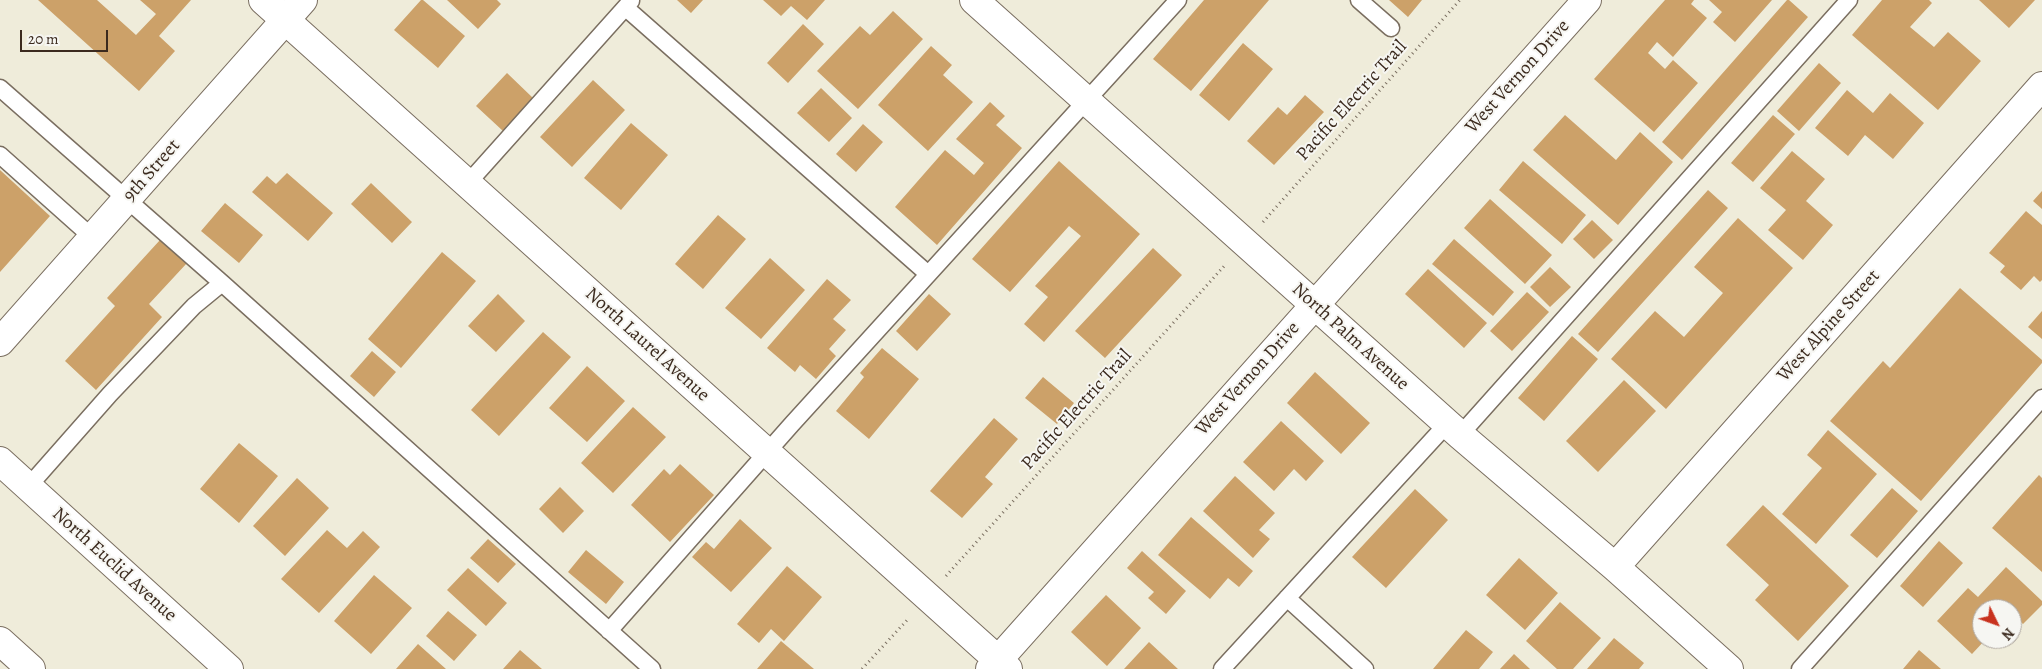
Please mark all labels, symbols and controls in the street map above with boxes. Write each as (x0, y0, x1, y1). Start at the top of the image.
street label: West Vernon Drive (1461, 15, 1575, 139)
scale bar (22, 20, 110, 52)
text: 20 m (28, 29, 59, 49)
street label: Pacific Electric Trail (1292, 36, 1412, 166)
street label: 9th Street (119, 135, 185, 207)
street label: West Alpine Street (1773, 265, 1885, 387)
street label: North Palm Avenue (1287, 278, 1413, 396)
street label: North Laurel Avenue (580, 283, 714, 407)
street label: West Vernon Drive (1191, 317, 1305, 441)
street label: Pacific Electric Trail (1017, 345, 1137, 475)
street label: North Euclid Avenue (47, 503, 181, 627)
north arrow (1972, 599, 2022, 649)
text: N (1997, 624, 2018, 644)

